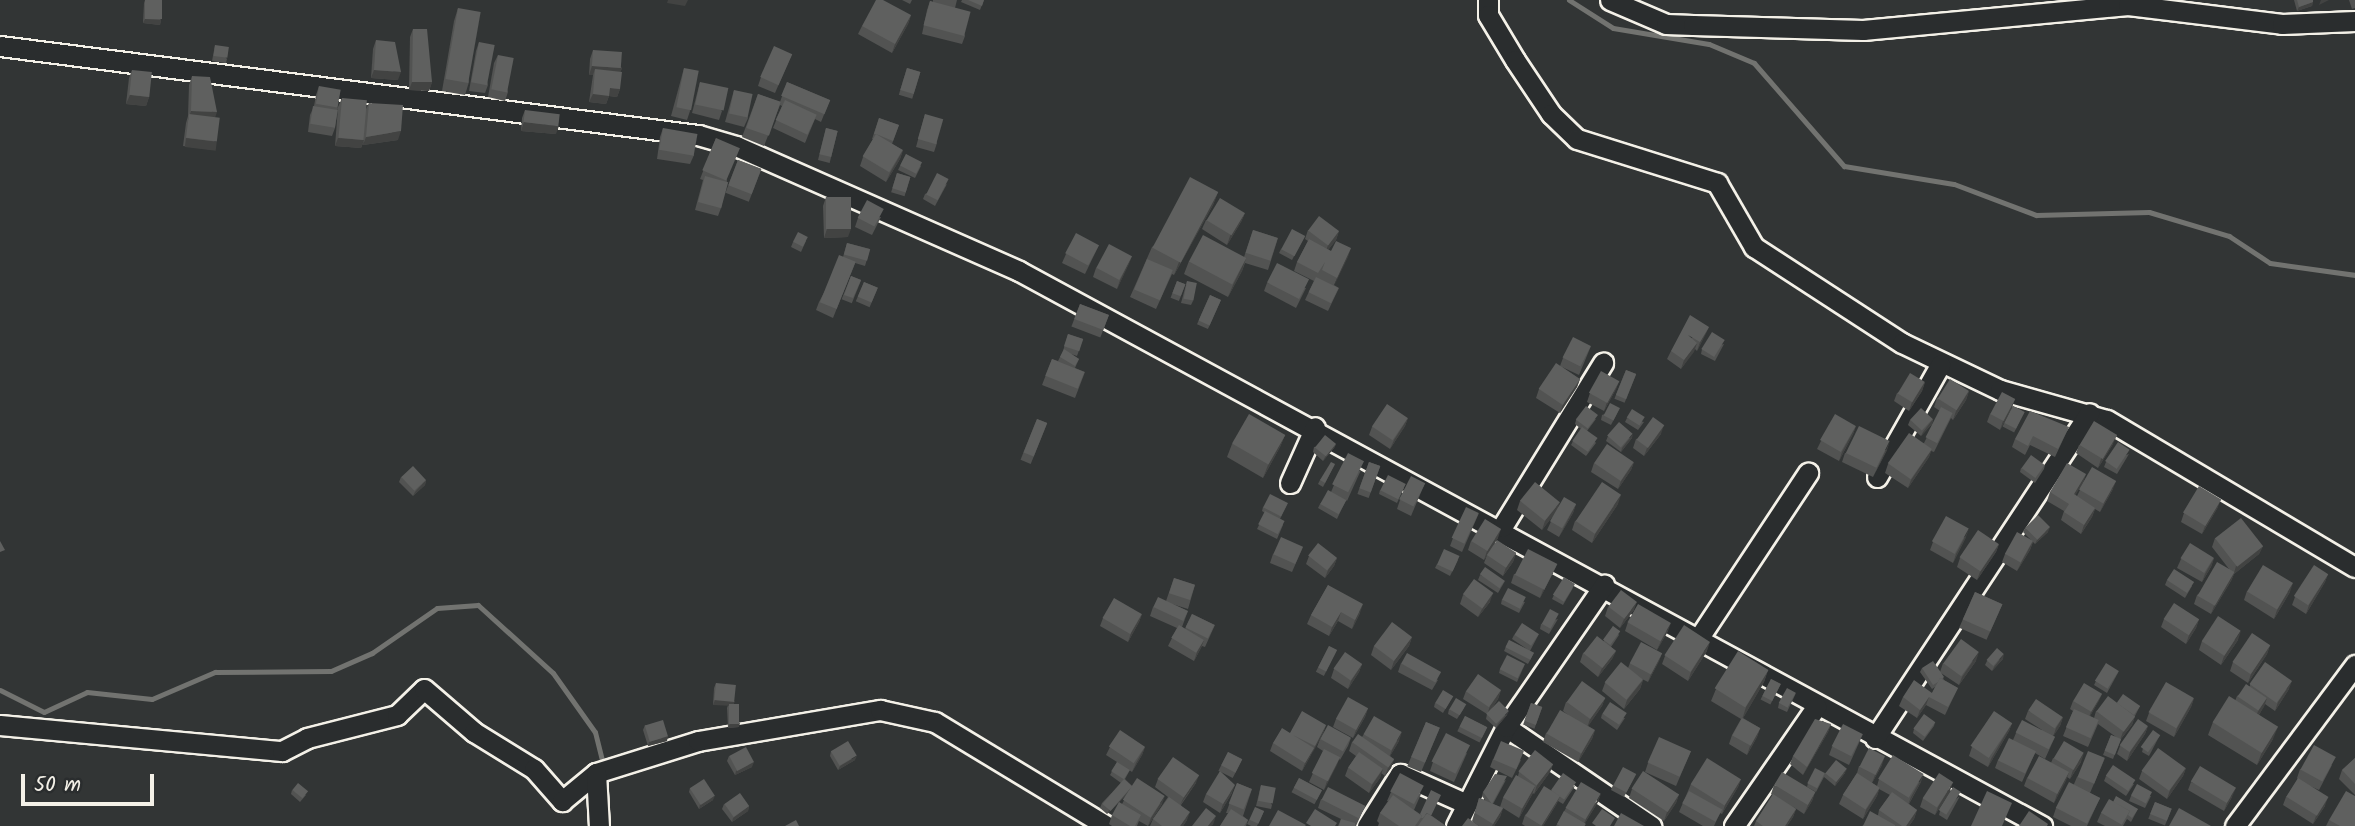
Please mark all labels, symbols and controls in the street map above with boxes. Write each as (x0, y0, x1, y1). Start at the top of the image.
scale bar (24, 760, 158, 804)
text: 50 m (34, 769, 81, 802)

